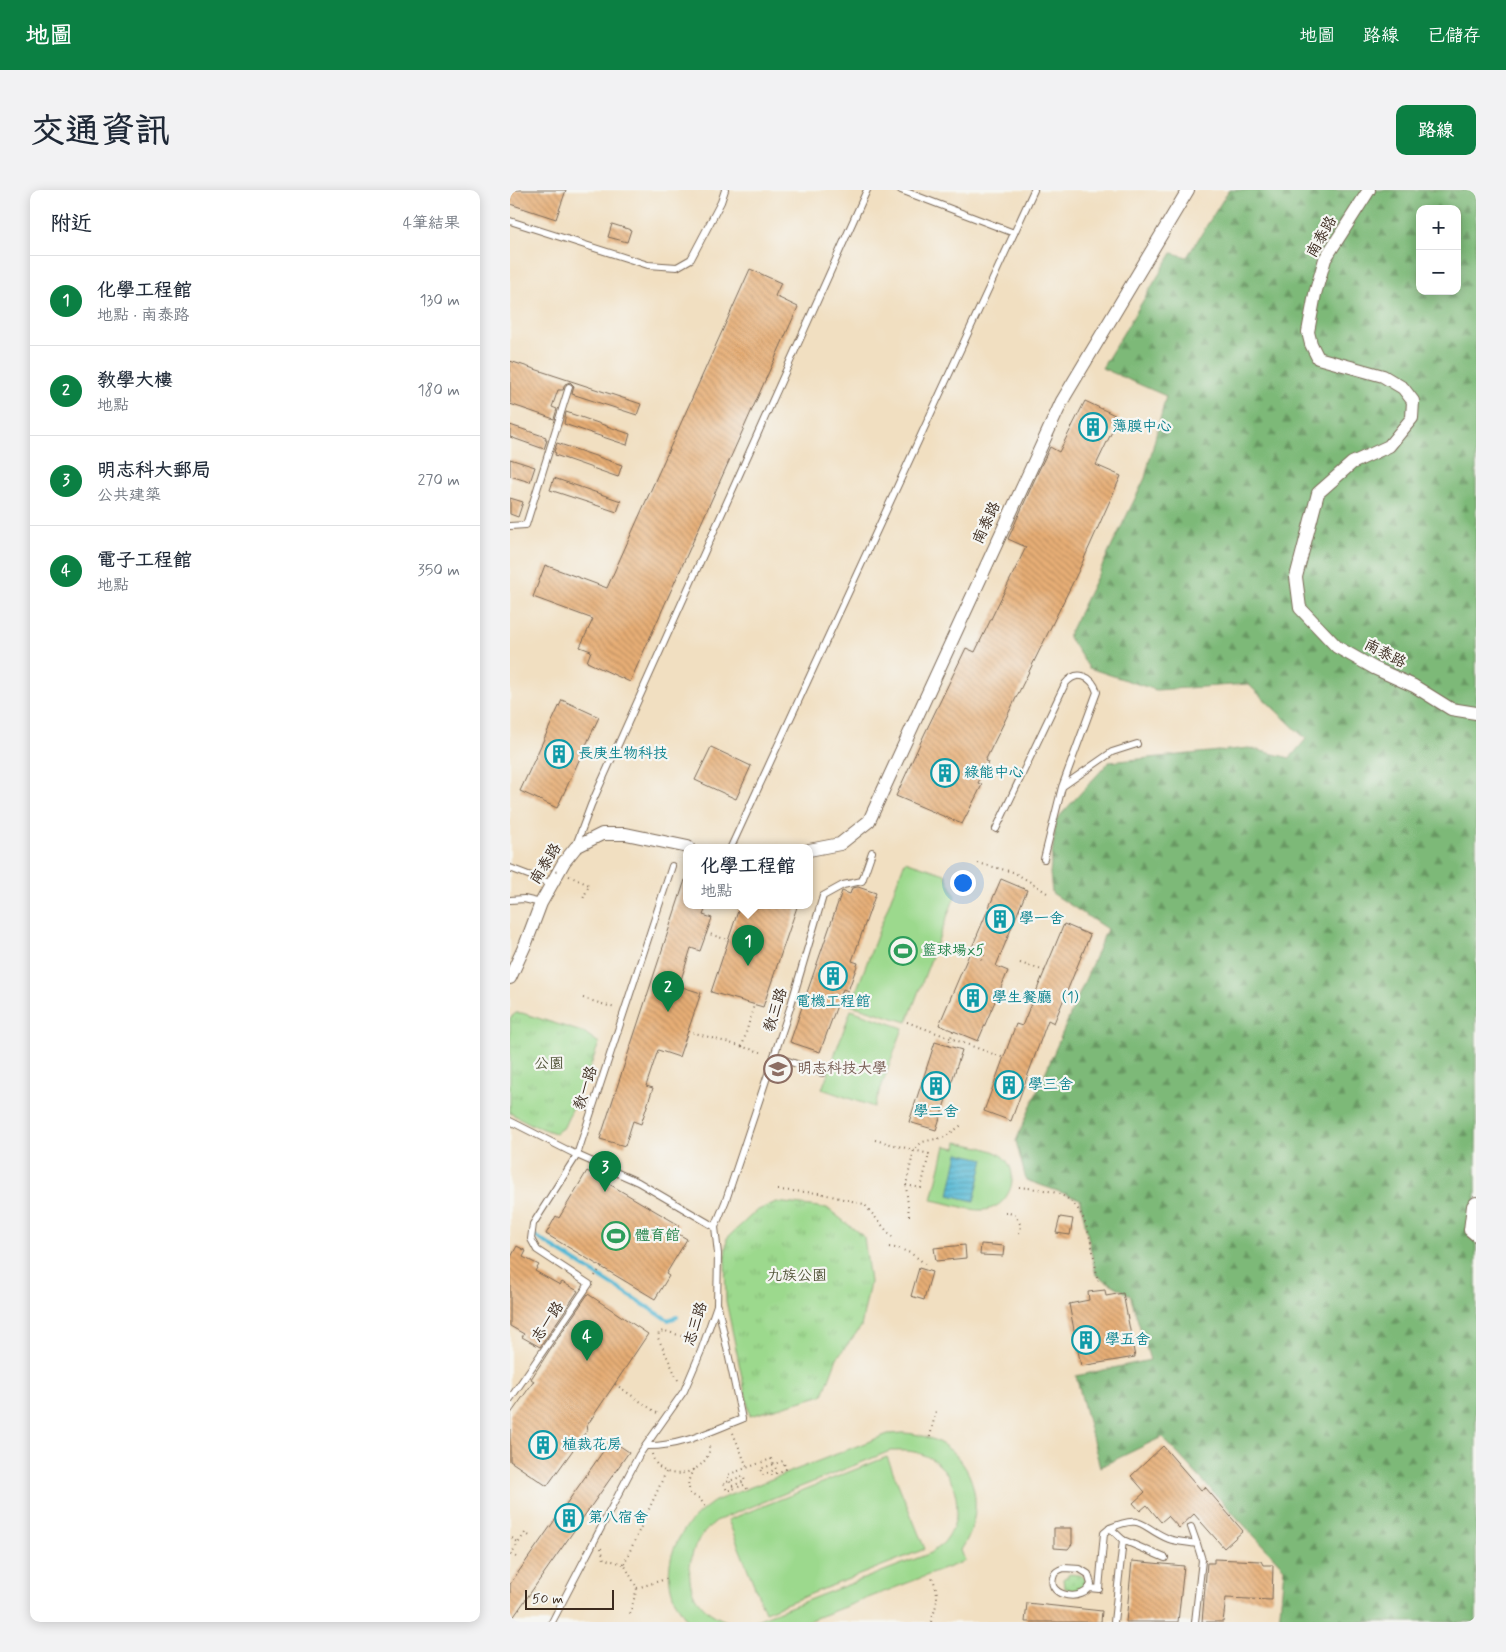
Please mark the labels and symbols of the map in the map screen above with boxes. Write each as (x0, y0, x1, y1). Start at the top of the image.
street label: 南泰路 (1302, 212, 1342, 262)
building icon: 薄膜中心 (1078, 412, 1108, 442)
place label: 薄膜中心 (1112, 417, 1172, 437)
street label: 南泰路 (968, 498, 1006, 548)
street label: 南泰路 (1360, 635, 1410, 673)
building icon: 長庚生物科技 (544, 739, 574, 769)
place label: 長庚生物科技 (578, 744, 668, 764)
building icon: 綠能中心 (930, 758, 960, 788)
place label: 綠能中心 (964, 763, 1024, 783)
street label: 南泰路 (526, 840, 566, 888)
your location (950, 870, 976, 896)
building icon: 學一舍 (985, 904, 1015, 934)
place label: 學一舍 (1019, 909, 1064, 929)
pin: 1 (732, 925, 764, 966)
sports icon: 籃球場x5 (888, 936, 918, 966)
place label: 籃球場x5 (922, 941, 985, 961)
building icon: 電機工程館 (818, 961, 848, 991)
pin: 2 (652, 971, 684, 1012)
building icon: 學生餐廳（1） (958, 983, 988, 1013)
street label: 教三路 (760, 986, 792, 1034)
place label: 學生餐廳（1） (992, 988, 1089, 1008)
place label: 電機工程館 (795, 992, 871, 1012)
park label: 公園 (534, 1054, 564, 1074)
school or university icon: 明志科技大學 (763, 1054, 793, 1084)
place label: 明志科技大學 (797, 1059, 887, 1079)
street label: 教一路 (570, 1064, 602, 1112)
building icon: 學三舍 (994, 1070, 1024, 1100)
building icon: 學二舍 (921, 1071, 951, 1101)
place label: 學三舍 (1028, 1075, 1073, 1095)
place label: 學二舍 (913, 1102, 959, 1122)
pin: 3 (589, 1151, 621, 1192)
sports icon: 體育館 (601, 1221, 631, 1251)
place label: 體育館 (635, 1226, 680, 1246)
park label: 九族公園 (767, 1266, 827, 1286)
street label: 志一路 (527, 1298, 569, 1346)
street label: 志三路 (680, 1300, 712, 1348)
pin: 4 (571, 1320, 603, 1361)
building icon: 學五舍 (1071, 1325, 1101, 1355)
place label: 學五舍 (1105, 1330, 1150, 1350)
building icon: 植裁花房 (528, 1430, 558, 1460)
place label: 植裁花房 (562, 1435, 622, 1455)
building icon: 第八宿舍 (554, 1503, 584, 1533)
place label: 第八宿舍 (588, 1508, 648, 1528)
scale bar (525, 1587, 614, 1610)

